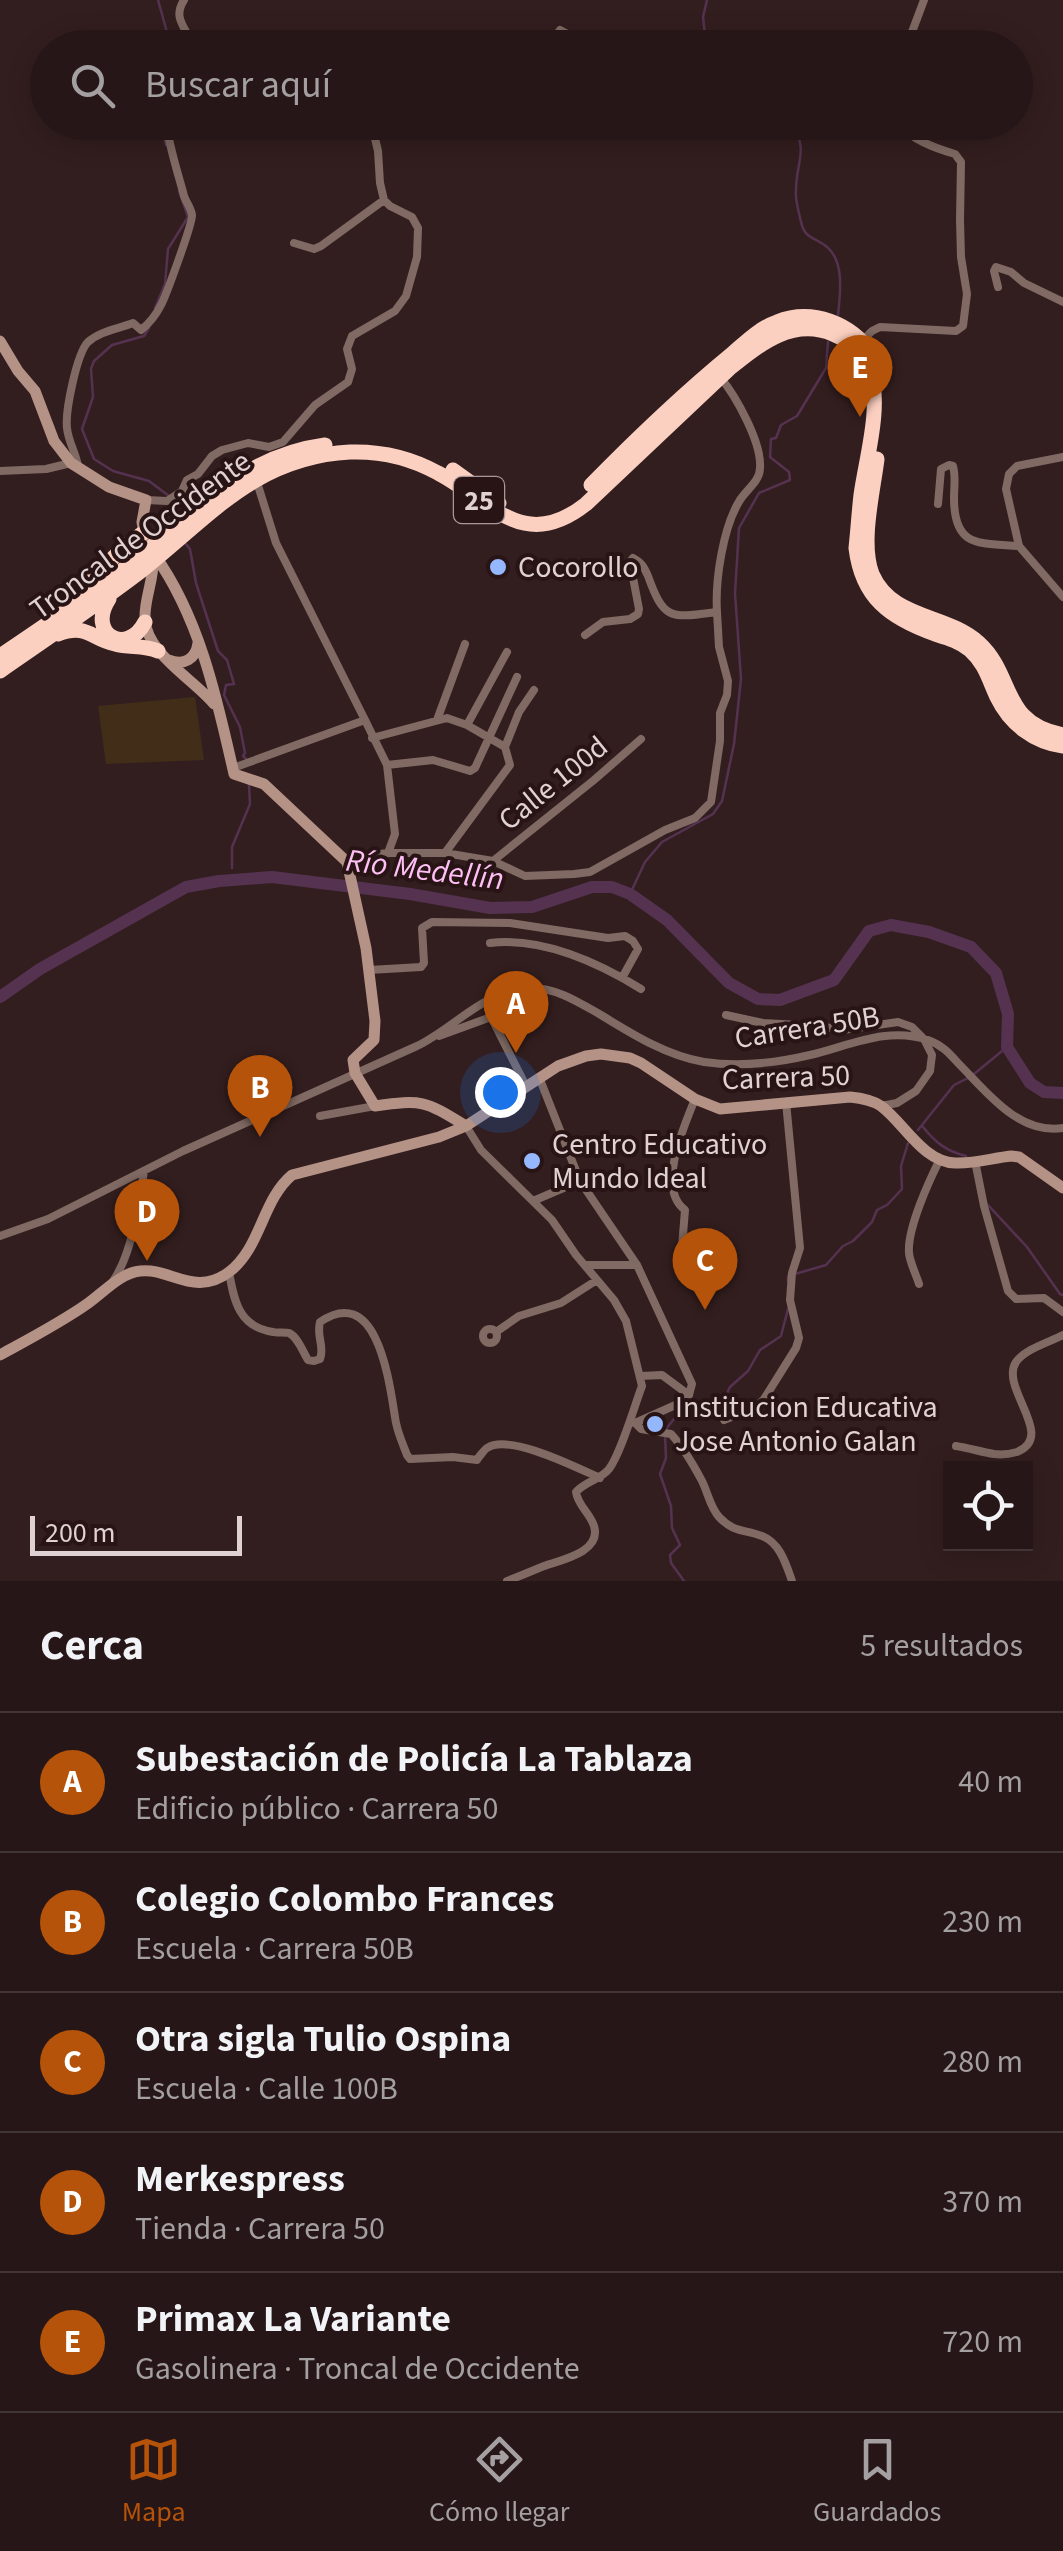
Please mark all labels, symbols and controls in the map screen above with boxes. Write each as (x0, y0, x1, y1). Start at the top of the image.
search box (30, 30, 1033, 140)
icon: search (65, 58, 120, 113)
text: Buscar aquí (145, 58, 331, 112)
pin: E (828, 334, 892, 417)
street label: Troncal de Occidente (21, 441, 260, 630)
road number: 25 (454, 477, 504, 523)
place label: Cocorollo (518, 546, 639, 589)
marker: Cocorollo (487, 556, 509, 578)
street label: Calle 100d (489, 726, 617, 841)
water label: Río Medellín (343, 837, 507, 903)
pin: A (484, 970, 548, 1053)
street label: Carrera 50B (732, 995, 883, 1060)
pin: B (228, 1054, 292, 1137)
street label: Carrera 50 (721, 1054, 851, 1101)
your location (475, 1067, 526, 1118)
place label: Centro Educativo Mundo Ideal (552, 1123, 767, 1200)
marker: Centro Educativo Mundo Ideal (521, 1150, 543, 1172)
pin: D (114, 1178, 180, 1261)
pin: C (672, 1228, 738, 1310)
place label: Institucion Educativa Jose Antonio Galan (675, 1386, 938, 1463)
marker: Institucion Educativa Jose Antonio Galan (644, 1413, 666, 1435)
map controls (943, 1461, 1033, 1551)
button: locate (943, 1461, 1033, 1551)
scale bar (30, 1511, 242, 1556)
text: 200 m (45, 1513, 116, 1553)
text: Cerca (40, 1616, 144, 1676)
text: 5 resultados (860, 1623, 1023, 1669)
text: Subestación de Policía La Tablaza (135, 1732, 693, 1786)
text: A (63, 1759, 82, 1805)
text: 40 m (958, 1759, 1023, 1805)
text: Edificio público · Carrera 50 (135, 1786, 498, 1832)
text: Colegio Colombo Frances (135, 1872, 554, 1926)
text: B (63, 1899, 82, 1945)
text: 230 m (942, 1899, 1023, 1945)
text: Escuela · Carrera 50B (135, 1926, 414, 1972)
text: Otra sigla Tulio Ospina (135, 2012, 511, 2066)
text: C (63, 2039, 82, 2085)
text: 280 m (942, 2039, 1023, 2085)
text: Escuela · Calle 100B (135, 2066, 398, 2112)
text: Merkespress (135, 2152, 345, 2206)
text: D (62, 2179, 83, 2225)
text: 370 m (942, 2179, 1023, 2225)
text: Tienda · Carrera 50 (135, 2206, 385, 2252)
text: Primax La Variante (135, 2292, 451, 2346)
text: E (64, 2319, 81, 2365)
text: 720 m (942, 2319, 1023, 2365)
text: Gasolinera · Troncal de Occidente (135, 2346, 580, 2392)
tab: Mapa (122, 2432, 186, 2532)
tab: Cómo llegar (429, 2432, 570, 2532)
tab: Guardados (813, 2432, 941, 2532)

